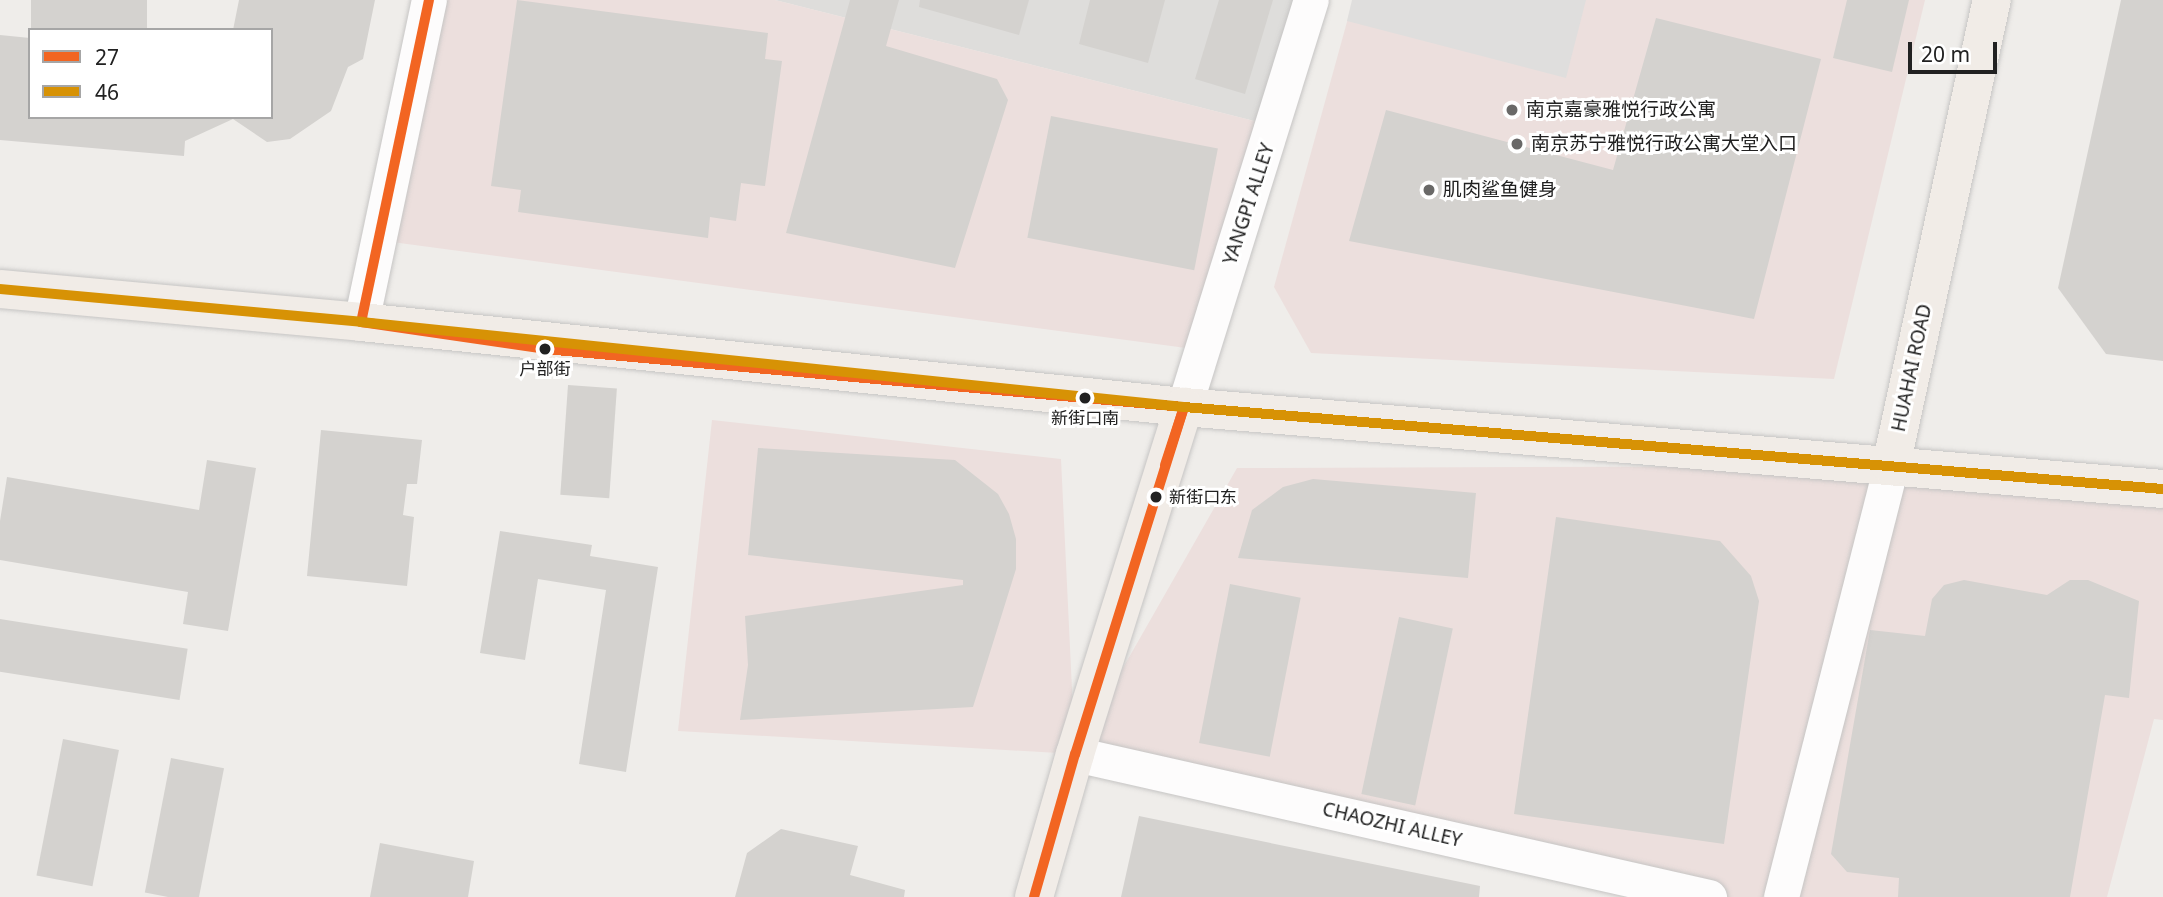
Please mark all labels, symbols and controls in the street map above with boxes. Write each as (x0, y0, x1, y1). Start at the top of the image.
legend (28, 28, 273, 119)
scale bar (1911, 28, 2000, 72)
text: 20 m (1921, 40, 1970, 68)
text: 27 (95, 43, 119, 71)
text: 46 (95, 78, 119, 106)
place label: 南京嘉豪雅悦行政公寓 (1526, 99, 1716, 121)
marker: 南京嘉豪雅悦行政公寓 (1504, 102, 1520, 118)
place label: 南京苏宁雅悦行政公寓大堂入口 (1531, 133, 1797, 155)
marker: 南京苏宁雅悦行政公寓大堂入口 (1509, 136, 1525, 152)
street label: YANGPI ALLEY (1219, 140, 1279, 268)
place label: 肌肉鲨鱼健身 (1443, 179, 1557, 201)
marker: 肌肉鲨鱼健身 (1421, 182, 1437, 198)
street label: HUAHAI ROAD (1887, 302, 1937, 434)
marker: 户部街 (538, 342, 552, 356)
place label: 户部街 (520, 359, 570, 379)
marker: 新街口南 (1078, 391, 1092, 405)
place label: 新街口南 (1051, 408, 1119, 428)
place label: 新街口东 (1169, 487, 1237, 507)
marker: 新街口东 (1149, 490, 1163, 504)
street label: CHAOZHI ALLEY (1320, 798, 1464, 852)

